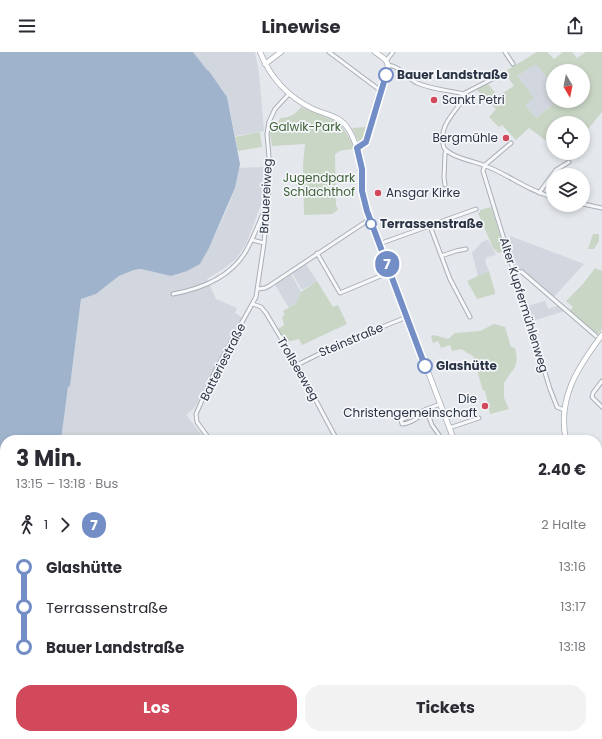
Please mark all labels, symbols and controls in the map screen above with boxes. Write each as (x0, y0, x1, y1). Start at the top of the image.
text: Linewise (261, 14, 341, 39)
icon: menu (16, 15, 38, 37)
icon: share (564, 15, 586, 37)
north arrow (546, 64, 590, 108)
map controls (546, 64, 590, 212)
place label: Bauer Landstraße (397, 66, 508, 83)
marker: Bauer Landstraße (378, 67, 394, 83)
place label: Sankt Petri (442, 91, 505, 108)
marker: Sankt Petri (429, 95, 439, 105)
button: locate (546, 116, 590, 160)
park label: Galwik-Park (269, 118, 342, 135)
place label: Bergmühle (433, 129, 498, 146)
marker: Bergmühle (501, 133, 511, 143)
street label: Brauereiweg (255, 158, 276, 234)
button: layers (546, 168, 590, 212)
park label: Jugendpark Schlachthof (283, 169, 356, 200)
place label: Ansgar Kirke (386, 184, 460, 201)
marker: Ansgar Kirke (373, 188, 383, 198)
place label: Terrassenstraße (380, 215, 484, 232)
marker: Terrassenstraße (365, 218, 377, 230)
street label: Alter Kupfermühlenweg (496, 235, 553, 375)
line badge: 7 (374, 251, 400, 277)
text: 7 (383, 254, 391, 274)
street label: Steinstraße (316, 318, 386, 361)
street label: Batteriestraße (196, 320, 250, 404)
street label: Trollseeweg (273, 334, 324, 404)
place label: Glashütte (436, 357, 497, 374)
marker: Glashütte (417, 358, 433, 374)
place label: Die Christengemeinschaft (343, 390, 477, 421)
marker: Die Christengemeinschaft (480, 401, 490, 411)
text: 3 Min. (16, 443, 82, 474)
text: 2.40 € (538, 459, 586, 480)
text: 13:15 – 13:18 · Bus (16, 474, 118, 493)
icon: walk (16, 514, 38, 536)
icon: forward (54, 514, 76, 536)
text: 1 (44, 515, 48, 534)
text: 7 (90, 515, 98, 535)
text: 2 Halte (541, 515, 586, 534)
text: Glashütte (46, 557, 122, 578)
text: 13:16 (559, 557, 586, 576)
text: Terrassenstraße (46, 597, 168, 618)
text: 13:17 (560, 597, 586, 616)
text: Bauer Landstraße (46, 637, 184, 658)
text: 13:18 (559, 637, 586, 656)
button: Los (16, 685, 297, 731)
button: Tickets (305, 685, 586, 731)

